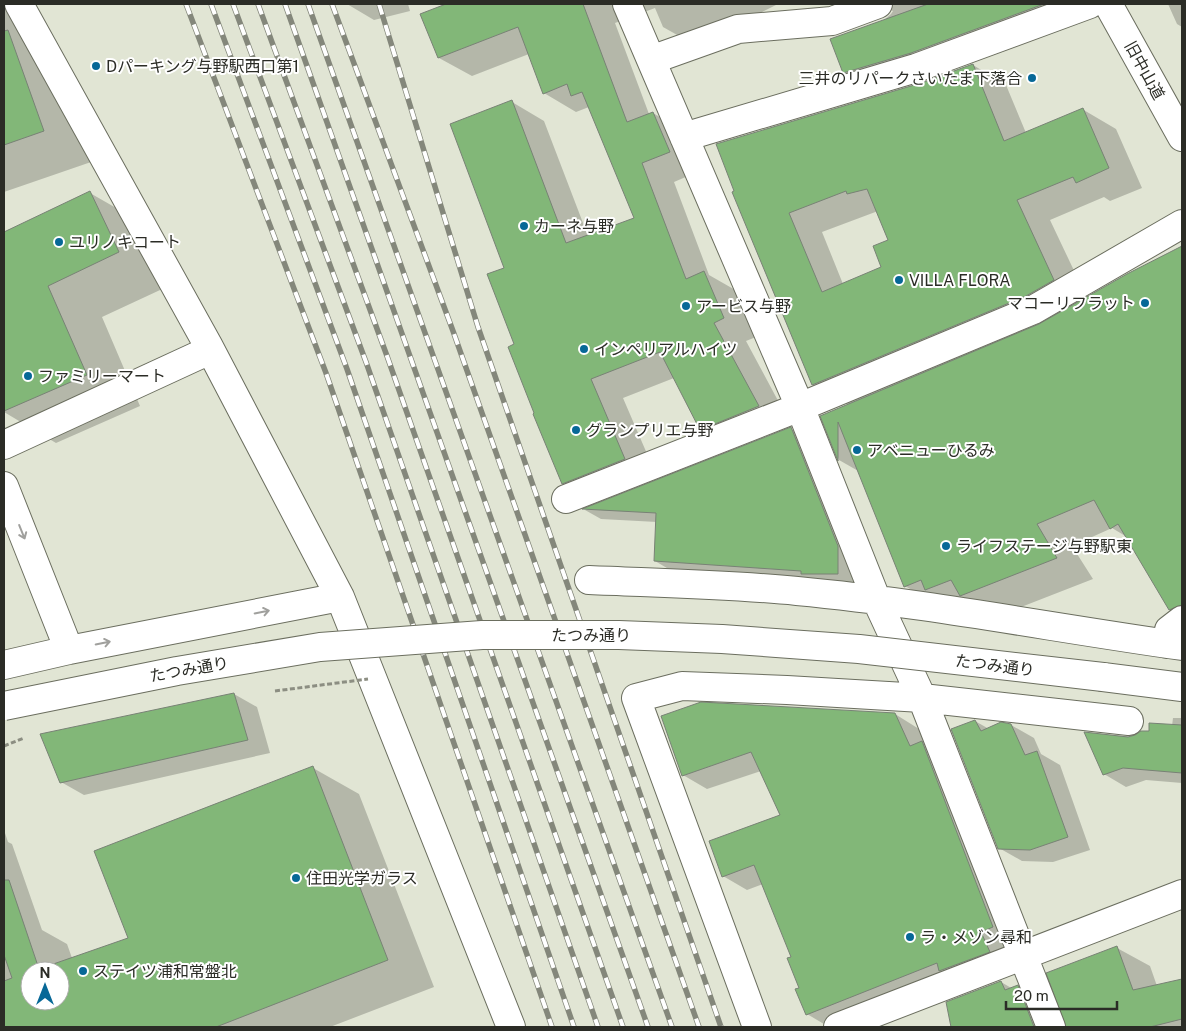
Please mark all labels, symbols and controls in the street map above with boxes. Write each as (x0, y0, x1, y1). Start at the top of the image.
street label: 旧中山道 (1121, 38, 1168, 103)
place label: Dパーキング与野駅西口第1 (106, 57, 299, 76)
marker: Dパーキング与野駅西口第1 (90, 60, 102, 72)
place label: 三井のリパークさいたま下落合 (798, 69, 1022, 88)
marker: 三井のリパークさいたま下落合 (1026, 72, 1038, 84)
place label: カーネ与野 (534, 217, 614, 236)
marker: カーネ与野 (518, 220, 530, 232)
place label: ユリノキコート (69, 233, 181, 252)
marker: ユリノキコート (53, 236, 65, 248)
place label: VILLA FLORA (909, 271, 1011, 290)
marker: VILLA FLORA (893, 274, 905, 286)
place label: マコーリフラット (1007, 294, 1135, 313)
place label: アービス与野 (696, 297, 791, 316)
marker: マコーリフラット (1139, 297, 1151, 309)
marker: アービス与野 (680, 300, 692, 312)
place label: インペリアルハイツ (594, 340, 738, 359)
marker: インペリアルハイツ (578, 343, 590, 355)
place label: ファミリーマート (38, 367, 166, 386)
marker: ファミリーマート (22, 370, 34, 382)
place label: グランプリエ与野 (586, 421, 714, 440)
marker: グランプリエ与野 (570, 424, 582, 436)
place label: アベニューひるみ (867, 441, 995, 460)
marker: アベニューひるみ (851, 444, 863, 456)
one-way arrow (19, 524, 28, 539)
place label: ライフステージ与野駅東 (956, 537, 1132, 556)
marker: ライフステージ与野駅東 (940, 540, 952, 552)
one-way arrow (254, 607, 270, 617)
street label: たつみ通り (551, 626, 631, 645)
one-way arrow (94, 638, 110, 648)
street label: たつみ通り (954, 651, 1036, 680)
street label: たつみ通り (148, 653, 230, 686)
place label: 住田光学ガラス (306, 869, 418, 888)
marker: 住田光学ガラス (290, 872, 302, 884)
place label: ラ・メゾン尋和 (920, 928, 1032, 947)
marker: ラ・メゾン尋和 (904, 931, 916, 943)
north arrow (20, 961, 70, 1011)
place label: ステイツ浦和常盤北 (93, 962, 237, 981)
text: N (40, 965, 50, 981)
marker: ステイツ浦和常盤北 (77, 965, 89, 977)
scale bar (1006, 978, 1117, 1010)
text: 20 m (1014, 987, 1049, 1004)

